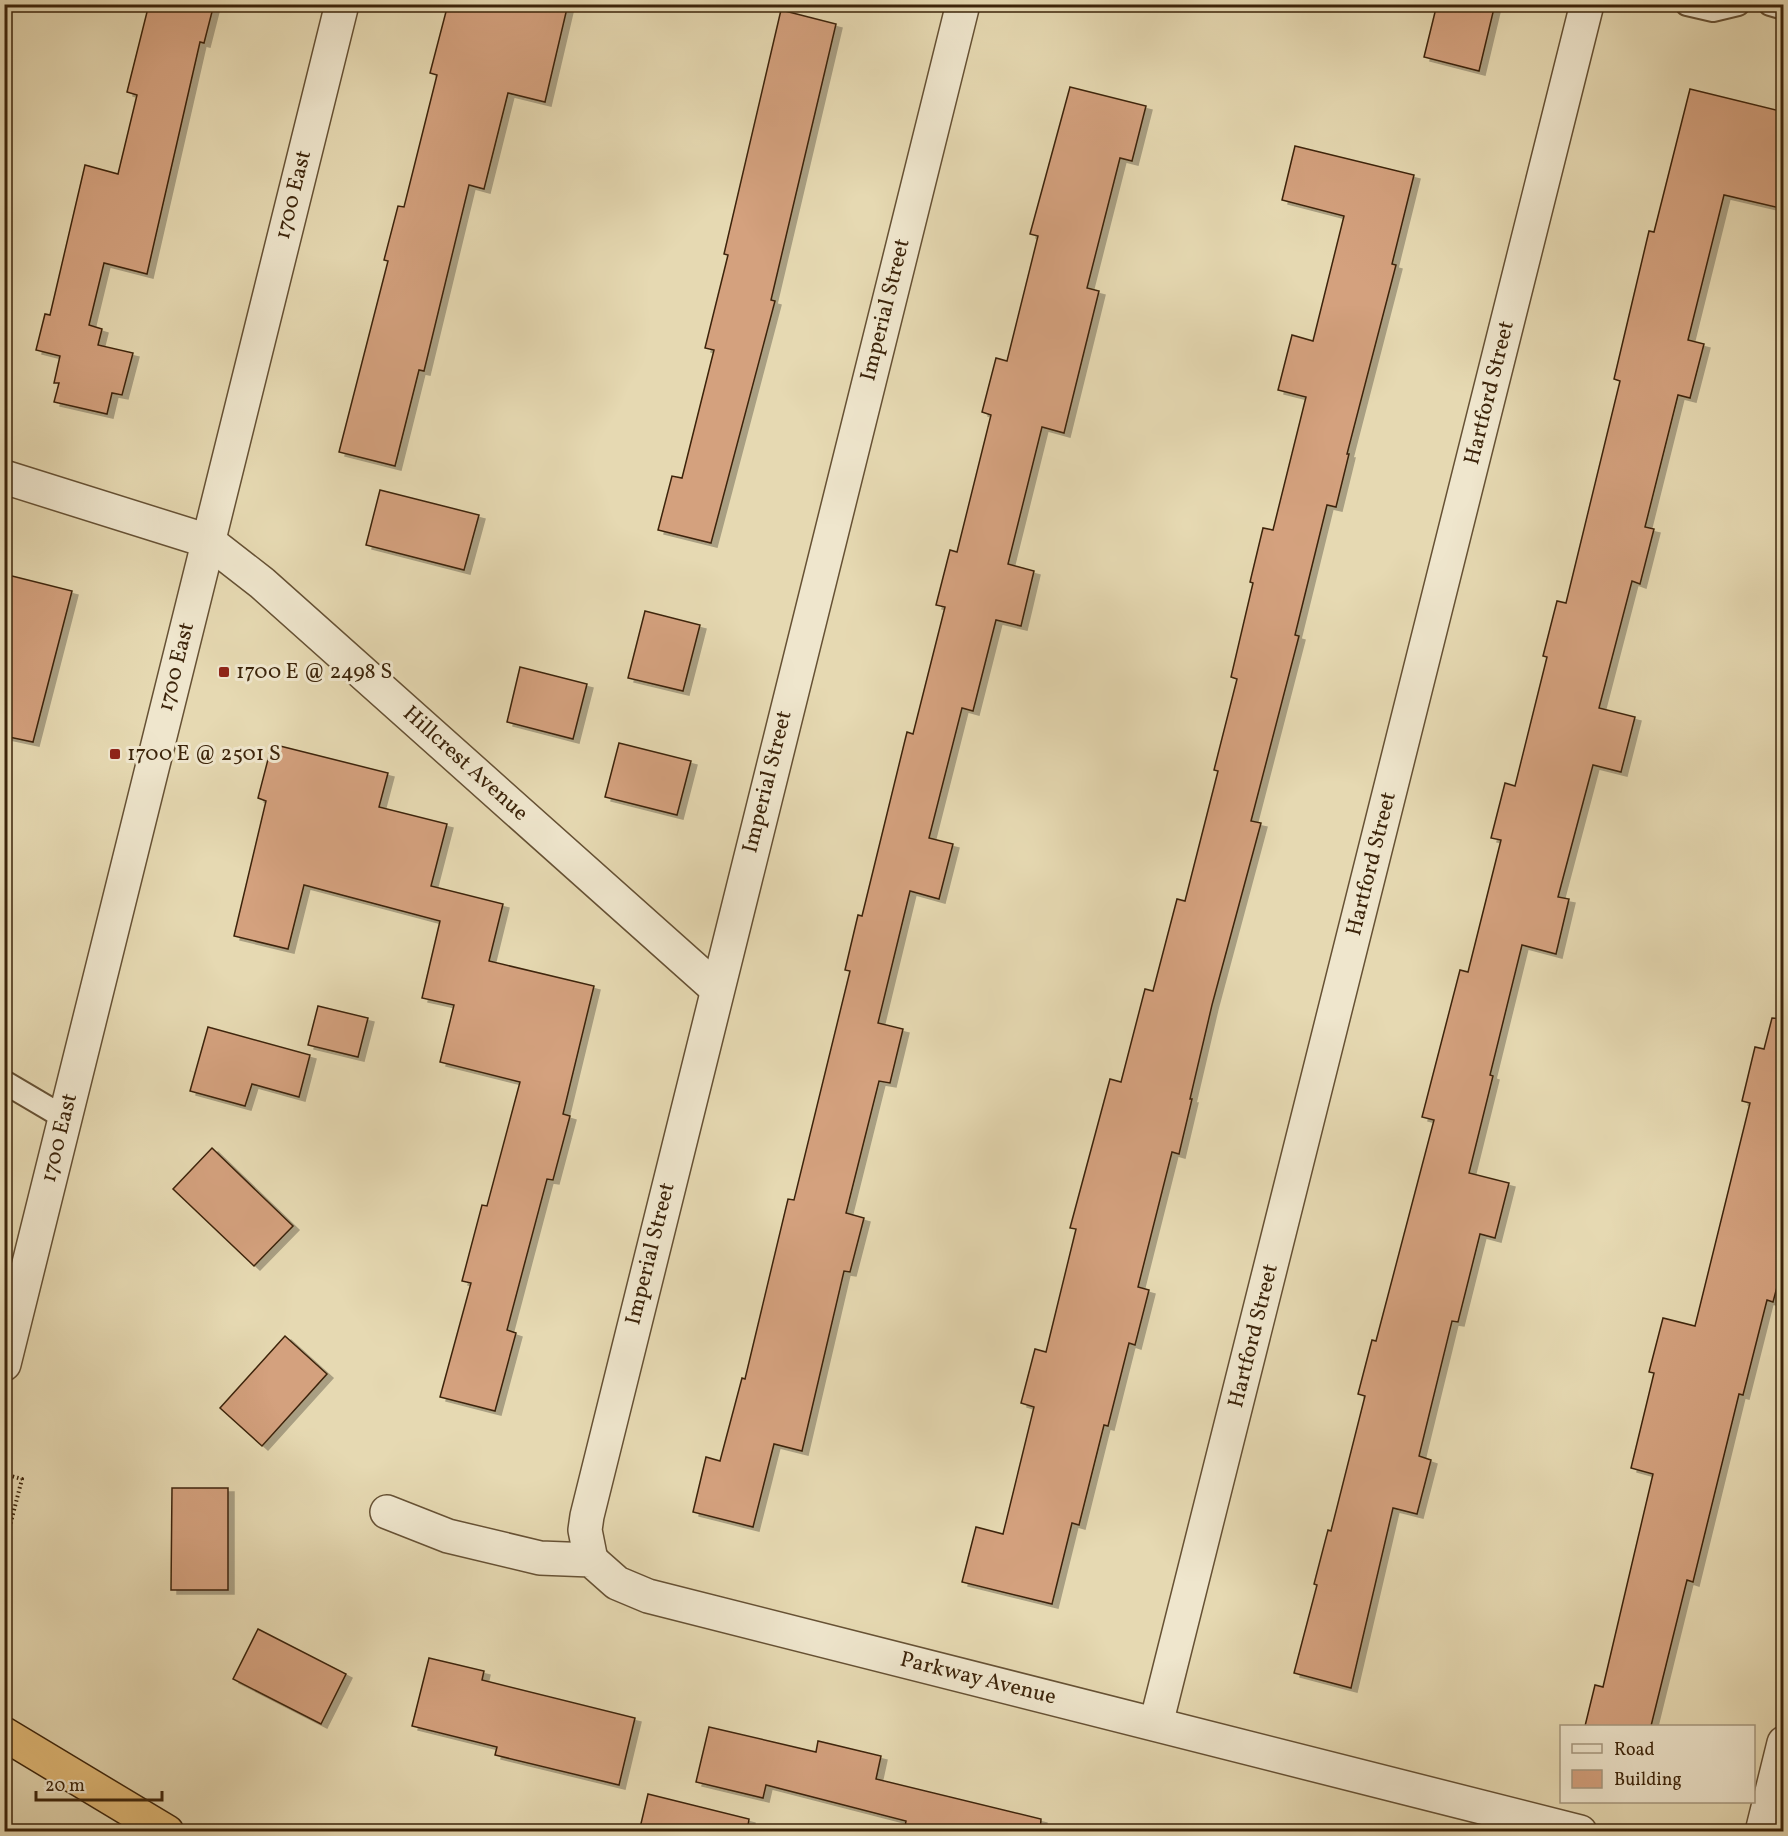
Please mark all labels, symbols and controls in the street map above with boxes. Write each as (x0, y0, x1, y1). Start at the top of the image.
street label: 1700 East (268, 147, 320, 243)
street label: Imperial Street (853, 235, 919, 384)
street label: Hartford Street (1457, 317, 1523, 468)
street label: 1700 East (151, 619, 203, 715)
place label: 1700 E @ 2498 S (236, 657, 392, 688)
marker: 1700 E @ 2498 S (217, 665, 231, 679)
street label: Hillcrest Avenue (395, 699, 535, 829)
street label: Imperial Street (735, 707, 801, 856)
place label: 1700 E @ 2501 S (127, 739, 281, 770)
marker: 1700 E @ 2501 S (108, 747, 122, 761)
street label: Hartford Street (1339, 788, 1405, 939)
street label: 1700 East (34, 1090, 86, 1186)
street label: Imperial Street (618, 1179, 684, 1328)
street label: Hartford Street (1221, 1260, 1287, 1411)
street label: Parkway Avenue (897, 1645, 1059, 1713)
legend (1560, 1725, 1755, 1803)
text: Road (1614, 1738, 1655, 1763)
scale bar (36, 1764, 162, 1802)
text: Building (1614, 1768, 1682, 1793)
text: 20 m (45, 1774, 85, 1799)

